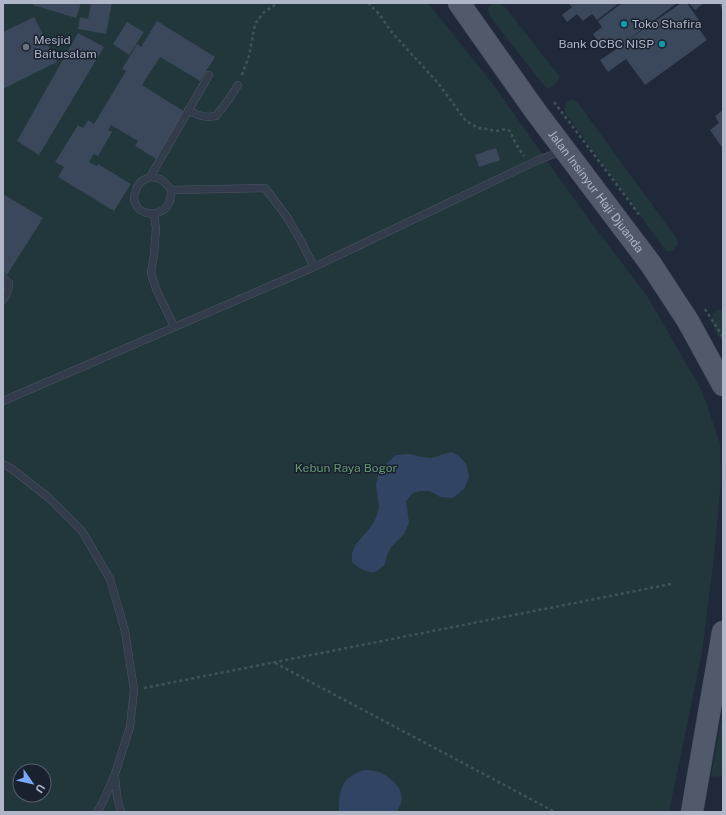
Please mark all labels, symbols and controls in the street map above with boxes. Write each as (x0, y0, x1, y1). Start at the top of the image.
place label: Toko Shafira (632, 17, 701, 31)
marker: Toko Shafira (619, 19, 629, 29)
place label: Mesjid Baitusalam (34, 33, 97, 61)
place label: Bank OCBC NISP (558, 37, 654, 51)
marker: Bank OCBC NISP (657, 39, 667, 49)
marker: Mesjid Baitusalam (21, 42, 31, 52)
street label: Jalan Insinyur Haji Djuanda (545, 128, 647, 255)
park label: Kebun Raya Bogor (295, 461, 398, 475)
north arrow (12, 763, 52, 803)
text: U (33, 782, 47, 795)

